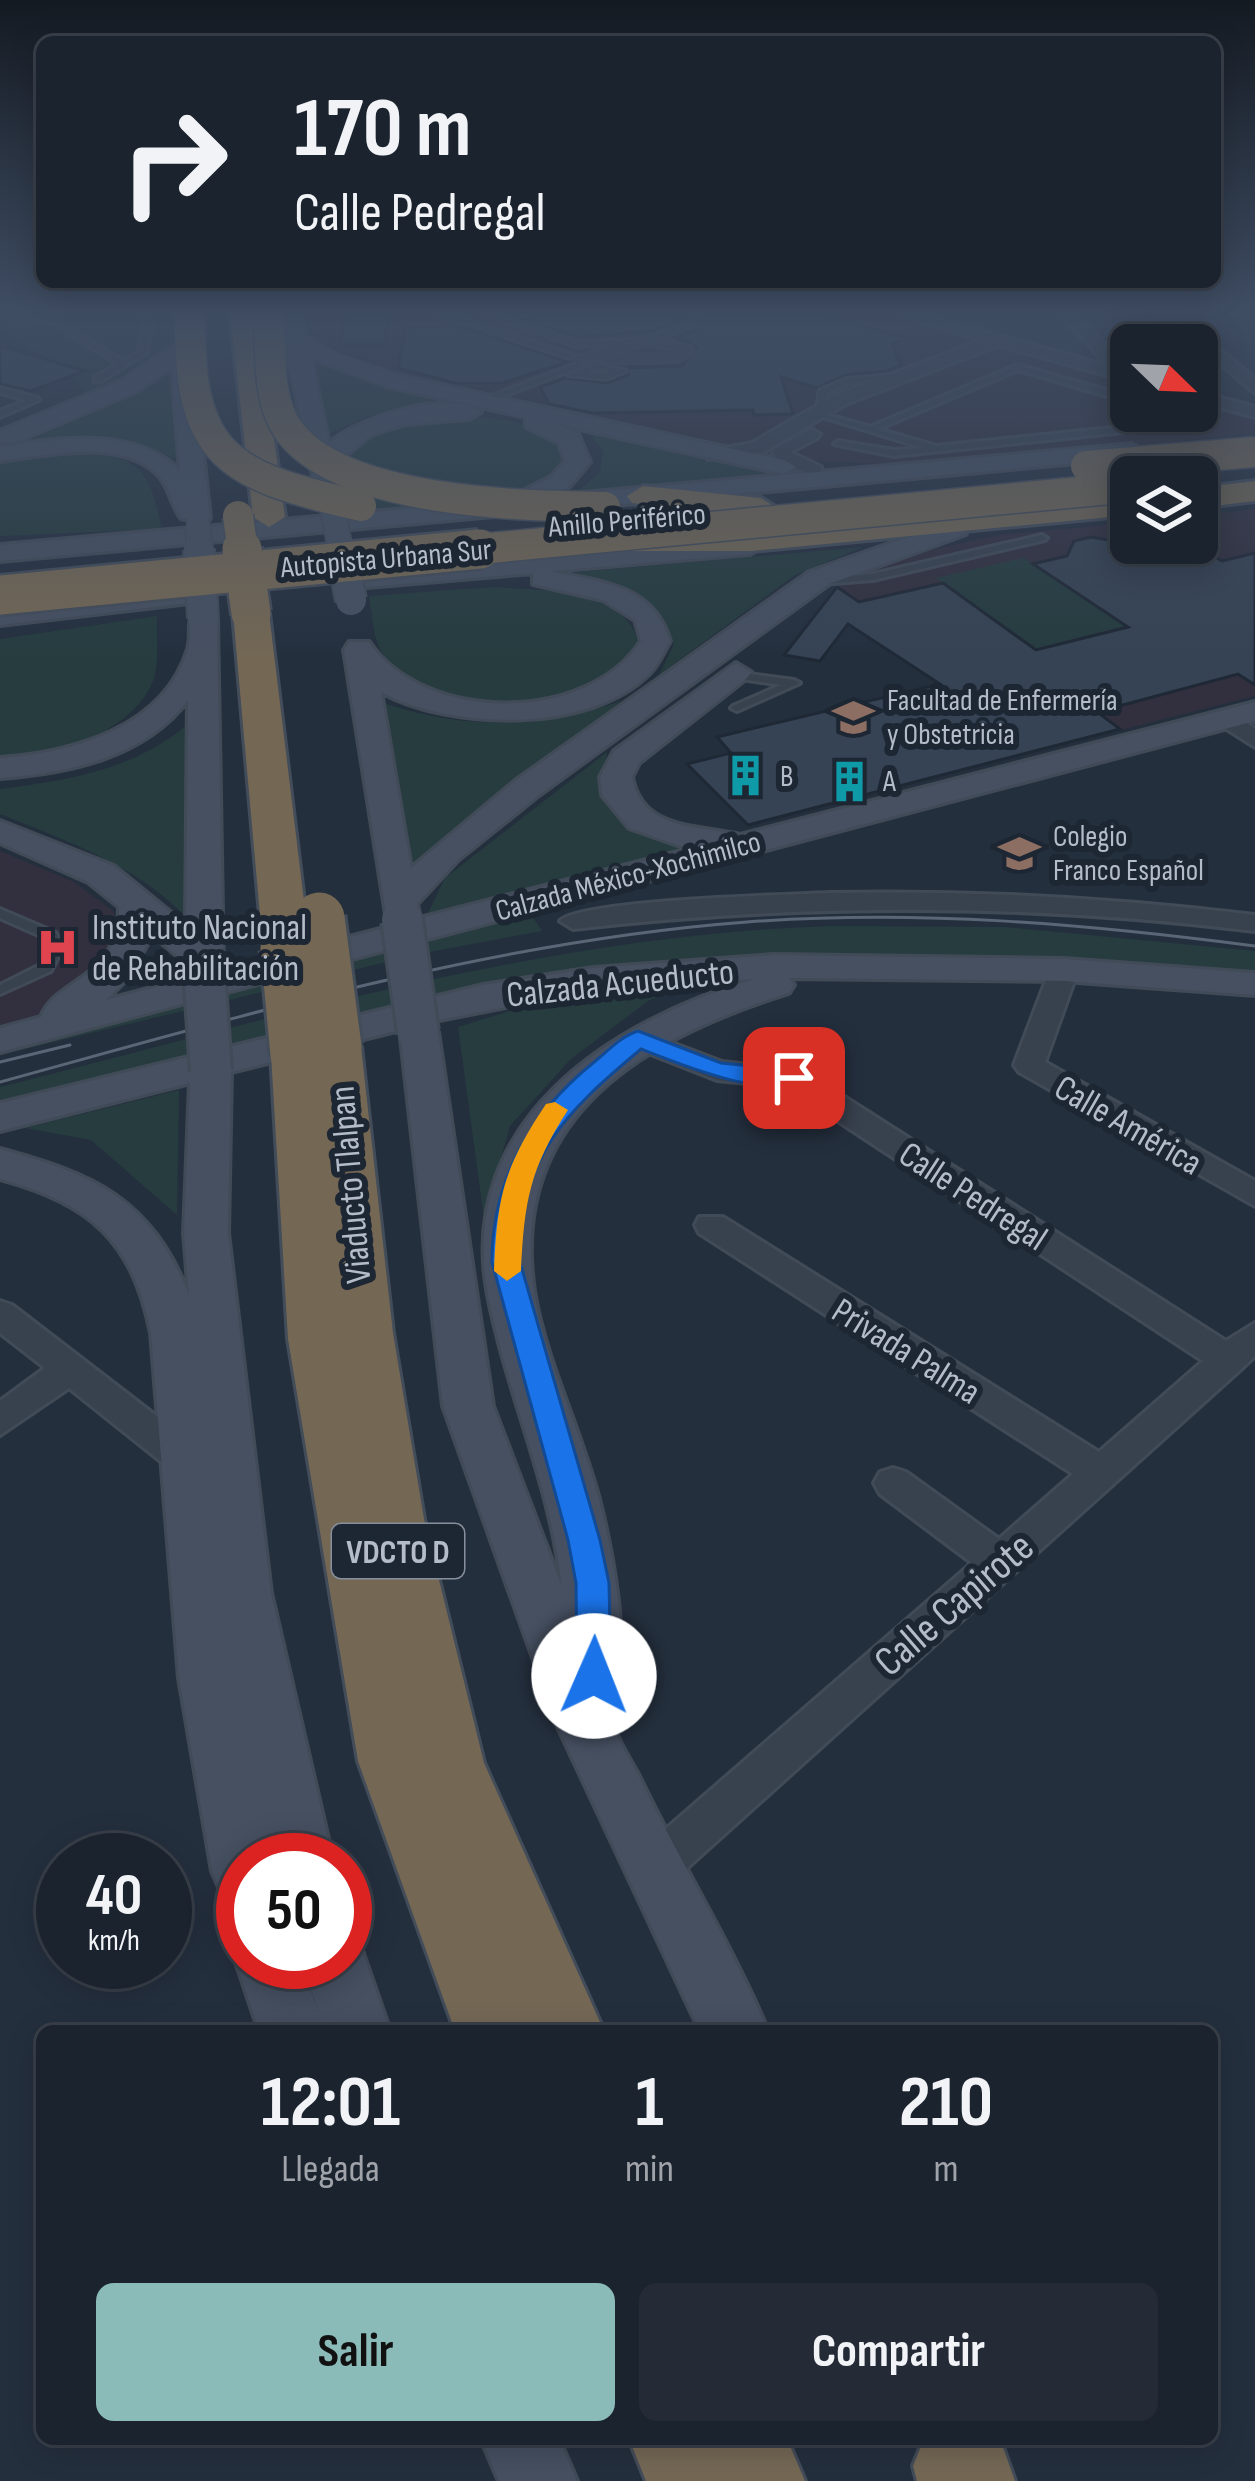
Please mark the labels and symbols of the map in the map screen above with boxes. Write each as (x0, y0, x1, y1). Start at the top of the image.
north arrow (1110, 324, 1218, 432)
street label: Anillo Periférico (546, 496, 707, 546)
street label: Autopista Urbana Sur (278, 532, 493, 586)
place label: Facultad de Enfermería y Obstetricia (887, 683, 1118, 753)
school or university icon: Facultad de Enfermería y Obstetricia (830, 694, 876, 740)
building icon: B (723, 753, 769, 799)
building icon: A (826, 758, 872, 804)
place label: B (780, 759, 793, 795)
place label: A (882, 764, 896, 800)
place label: Colegio Franco Español (1053, 819, 1204, 889)
street label: Calzada México-Xochimilco (492, 824, 765, 930)
school or university icon: Colegio Franco Español (996, 830, 1042, 876)
place label: Instituto Nacional de Rehabilitación (92, 907, 307, 991)
hospital icon: Instituto Nacional de Rehabilitación (35, 924, 81, 970)
street label: Calzada Acueducto (504, 951, 736, 1018)
pin (743, 1027, 845, 1129)
street label: Calle América (1047, 1067, 1209, 1185)
street label: Viaducto Tlalpan (321, 1084, 382, 1285)
street label: Calle Pedregal (891, 1133, 1055, 1261)
street label: Privada Palma (824, 1290, 988, 1414)
street label: Calle Capirote (865, 1522, 1045, 1688)
road number: VDCTO D (332, 1524, 464, 1578)
position arrow (531, 1613, 657, 1739)
speed limit sign: 50 (216, 1833, 372, 1989)

